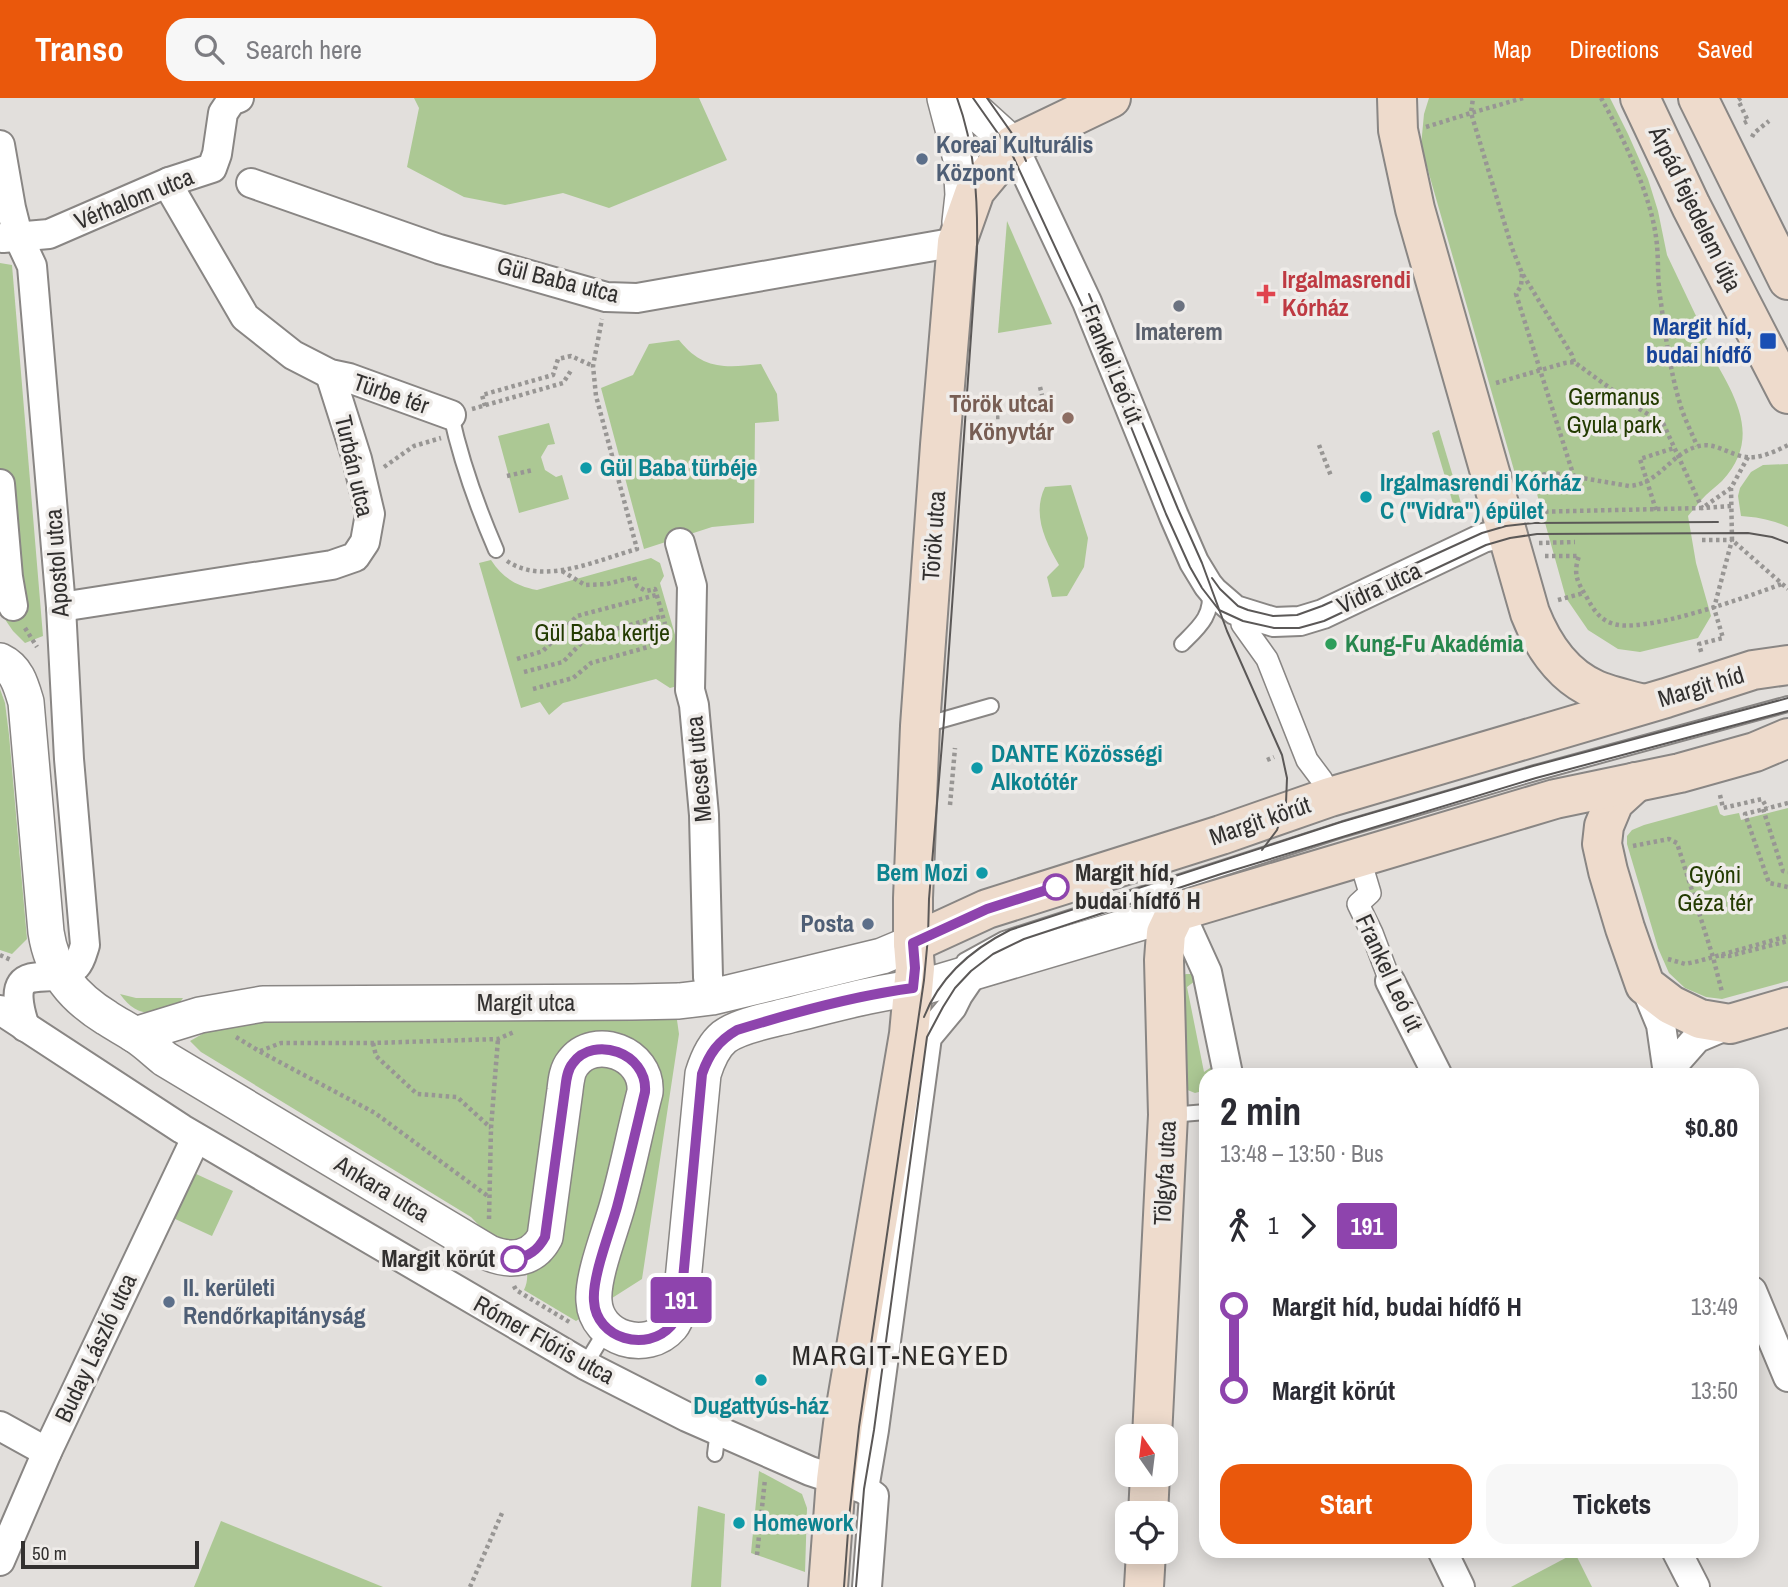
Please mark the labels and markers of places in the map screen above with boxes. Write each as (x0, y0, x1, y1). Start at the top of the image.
place label: Koreai Kulturális Központ (936, 128, 1094, 188)
marker: Koreai Kulturális Központ (914, 151, 930, 167)
place label: Irgalmasrendi Kórház (1282, 263, 1411, 323)
marker: Irgalmasrendi Kórház (1256, 284, 1276, 304)
marker: Imaterem (1171, 298, 1187, 314)
place label: Margit híd, budai hídfő (1646, 310, 1752, 370)
place label: Imaterem (1135, 315, 1223, 347)
marker: Margit híd, budai hídfő (1758, 331, 1778, 351)
place label: Török utcai Könyvtár (949, 387, 1054, 447)
marker: Török utcai Könyvtár (1060, 410, 1076, 426)
place label: Gül Baba türbéje (600, 451, 758, 483)
marker: Gül Baba türbéje (578, 460, 594, 476)
place label: Irgalmasrendi Kórház C ("Vidra") épület (1380, 466, 1581, 526)
marker: Irgalmasrendi Kórház C ("Vidra") épület (1358, 489, 1374, 505)
place label: Kung-Fu Akadémia (1345, 627, 1524, 659)
marker: Kung-Fu Akadémia (1323, 636, 1339, 652)
place label: DANTE Közösségi Alkotótér (991, 737, 1163, 797)
marker: DANTE Közösségi Alkotótér (969, 760, 985, 776)
place label: Bem Mozi (876, 856, 968, 888)
place label: Margit híd, budai hídfő H (1075, 856, 1201, 916)
marker: Bem Mozi (974, 865, 990, 881)
marker: Margit híd, budai hídfő H (1043, 874, 1069, 900)
place label: Posta (800, 907, 854, 939)
marker: Posta (860, 916, 876, 932)
place label: Margit körút (381, 1242, 495, 1274)
marker: Margit körút (501, 1246, 527, 1272)
place label: II. kerületi Rendőrkapitányság (183, 1271, 366, 1331)
marker: II. kerületi Rendőrkapitányság (161, 1294, 177, 1310)
marker: Dugattyús-ház (753, 1372, 769, 1388)
place label: Dugattyús-ház (693, 1389, 829, 1421)
place label: Homework (753, 1506, 854, 1538)
marker: Homework (731, 1515, 747, 1531)

